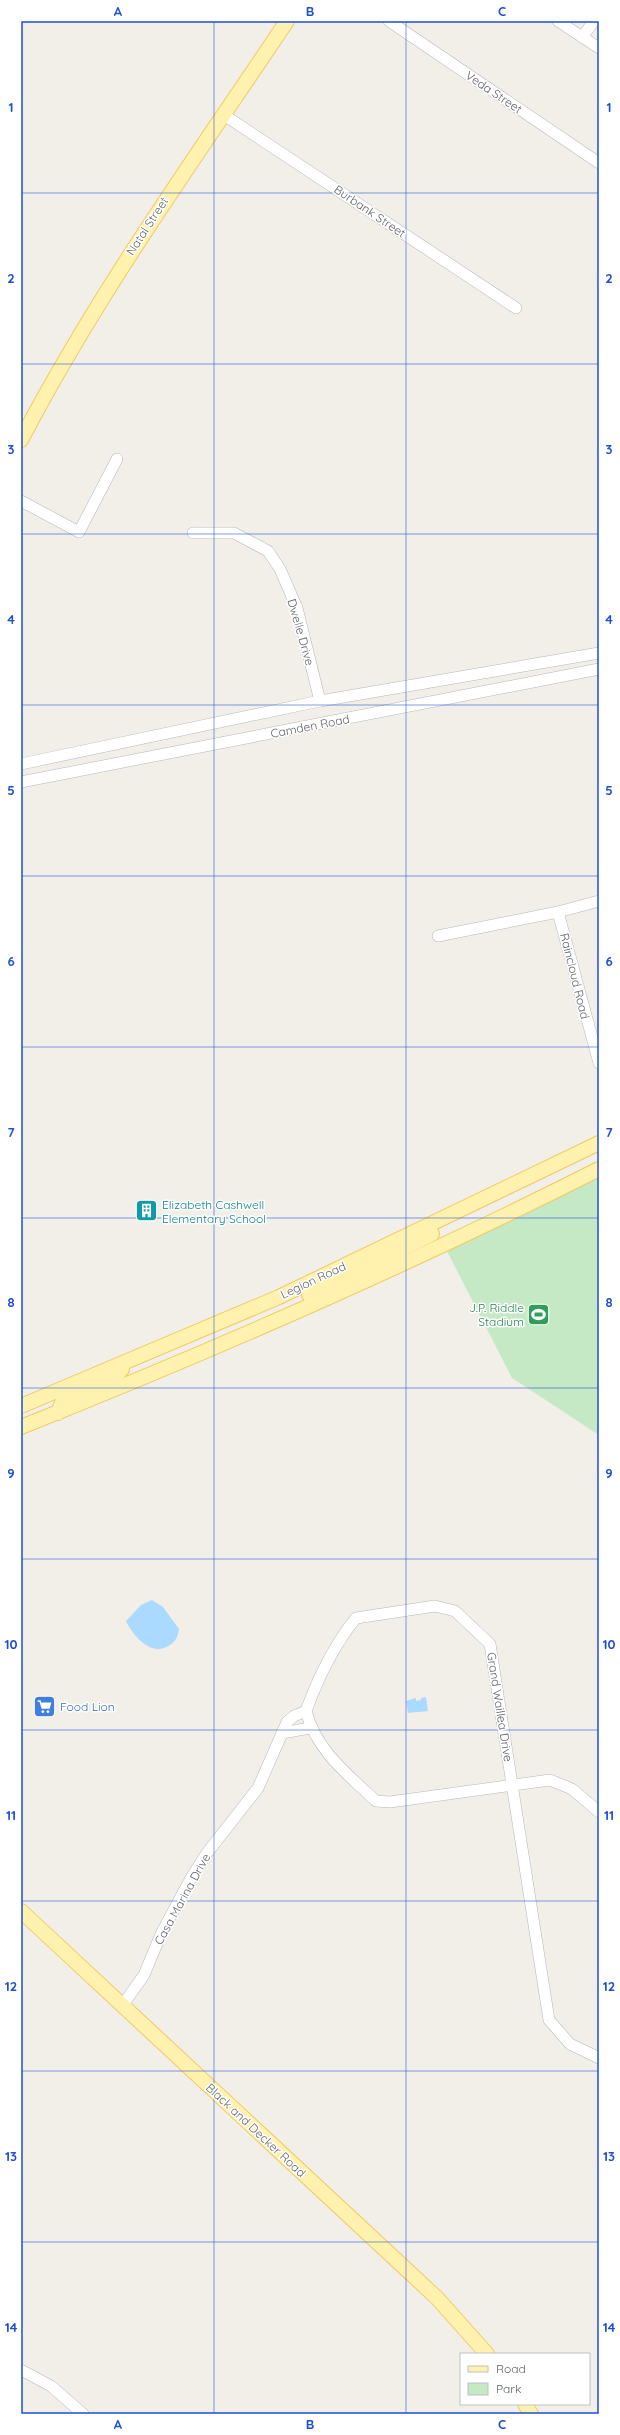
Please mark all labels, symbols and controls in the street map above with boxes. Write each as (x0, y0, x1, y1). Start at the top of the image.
text: A (114, 3, 123, 19)
text: B (306, 3, 314, 19)
text: C (498, 3, 506, 19)
street label: Veda Street (463, 68, 525, 116)
text: 1 (8, 99, 14, 115)
text: 1 (606, 99, 612, 115)
street label: Burbank Street (331, 182, 409, 240)
street label: Natal Street (123, 194, 171, 258)
text: 2 (7, 270, 15, 286)
text: 2 (605, 270, 613, 286)
text: 3 (8, 441, 15, 457)
text: 3 (606, 441, 613, 457)
street label: Dwelle Drive (284, 597, 318, 667)
text: 4 (7, 611, 15, 627)
text: 4 (605, 611, 613, 627)
street label: Camden Road (269, 711, 351, 741)
text: 5 (7, 782, 15, 798)
text: 5 (605, 782, 613, 798)
street label: Raincloud Road (557, 931, 593, 1021)
text: 6 (7, 953, 15, 969)
text: 6 (605, 953, 613, 969)
text: 7 (7, 1124, 15, 1140)
text: 7 (605, 1124, 613, 1140)
place label: Elizabeth Cashwell Elementary School (162, 1197, 266, 1226)
building icon: Elizabeth Cashwell Elementary School (133, 1198, 159, 1224)
street label: Legion Road (278, 1258, 348, 1302)
text: 8 (7, 1294, 15, 1310)
text: 8 (605, 1294, 613, 1310)
place label: J.P. Riddle Stadium (469, 1300, 524, 1329)
sports icon: J.P. Riddle Stadium (526, 1301, 552, 1327)
text: 9 (7, 1465, 15, 1481)
text: 9 (605, 1465, 613, 1481)
text: 10 (4, 1636, 18, 1652)
text: 10 (602, 1636, 616, 1652)
street label: Grand Waillea Drive (484, 1651, 516, 1763)
supermarket icon: Food Lion (32, 1693, 58, 1719)
place label: Food Lion (60, 1699, 115, 1714)
text: 11 (6, 1807, 16, 1823)
text: 11 (604, 1807, 614, 1823)
street label: Casa Marina Drive (151, 1851, 213, 1947)
text: 12 (5, 1978, 17, 1994)
text: 12 (603, 1978, 615, 1994)
street label: Black and Decker Road (203, 2080, 309, 2180)
text: 13 (5, 2148, 17, 2164)
text: 13 (603, 2148, 615, 2164)
text: 14 (5, 2319, 18, 2335)
text: 14 (603, 2319, 616, 2335)
legend (460, 2353, 590, 2405)
text: Road (496, 2361, 526, 2376)
text: Park (496, 2381, 521, 2396)
text: A (114, 2416, 123, 2432)
text: B (306, 2416, 314, 2432)
text: C (498, 2416, 506, 2432)

